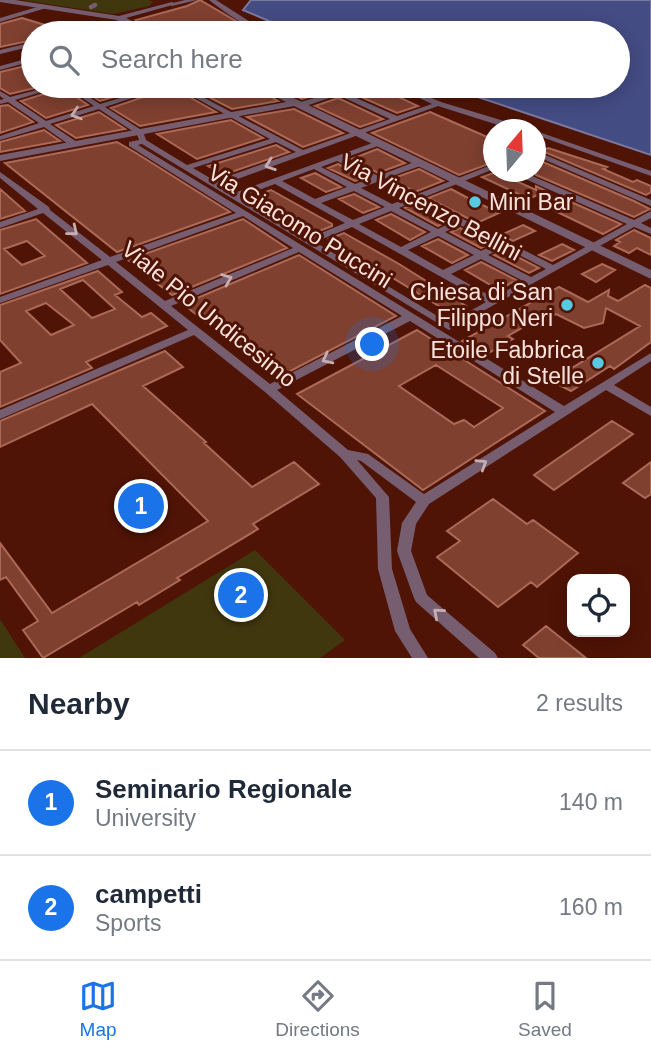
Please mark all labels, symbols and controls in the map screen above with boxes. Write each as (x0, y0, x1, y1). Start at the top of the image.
search box (21, 21, 630, 98)
icon: search (45, 41, 83, 79)
text: Search here (101, 44, 243, 74)
one-way arrow (70, 106, 82, 121)
north arrow (483, 119, 546, 182)
street label: Via Vincenzo Bellini (336, 148, 526, 266)
one-way arrow (265, 156, 277, 170)
street label: Via Giacomo Puccini (203, 159, 397, 293)
place label: Mini Bar (489, 189, 574, 215)
marker: Mini Bar (467, 194, 483, 210)
one-way arrow (65, 223, 77, 236)
street label: Viale Pio Undicesimo (117, 236, 301, 392)
one-way arrow (219, 273, 232, 287)
place label: Chiesa di San Filippo Neri (410, 279, 553, 331)
marker: Chiesa di San Filippo Neri (559, 297, 575, 313)
your location (355, 327, 389, 361)
place label: Etoile Fabbrica di Stelle (431, 337, 584, 389)
one-way arrow (322, 351, 334, 365)
marker: Etoile Fabbrica di Stelle (590, 355, 606, 371)
one-way arrow (474, 460, 487, 473)
pin: 1 (118, 480, 164, 532)
pin: 2 (218, 569, 264, 621)
map controls (567, 574, 630, 637)
button: locate (567, 574, 630, 637)
one-way arrow (434, 609, 447, 621)
text: Nearby (28, 687, 130, 720)
text: 2 results (536, 690, 623, 716)
text: Seminario Regionale (95, 774, 352, 804)
text: 1 (45, 789, 57, 815)
text: 140 m (559, 789, 623, 815)
text: University (95, 805, 196, 831)
text: campetti (95, 879, 202, 909)
text: 2 (45, 894, 57, 920)
text: 160 m (559, 894, 623, 920)
text: Sports (95, 910, 161, 936)
tab: Map (79, 977, 117, 1041)
tab: Directions (275, 977, 360, 1041)
tab: Saved (518, 977, 572, 1041)

